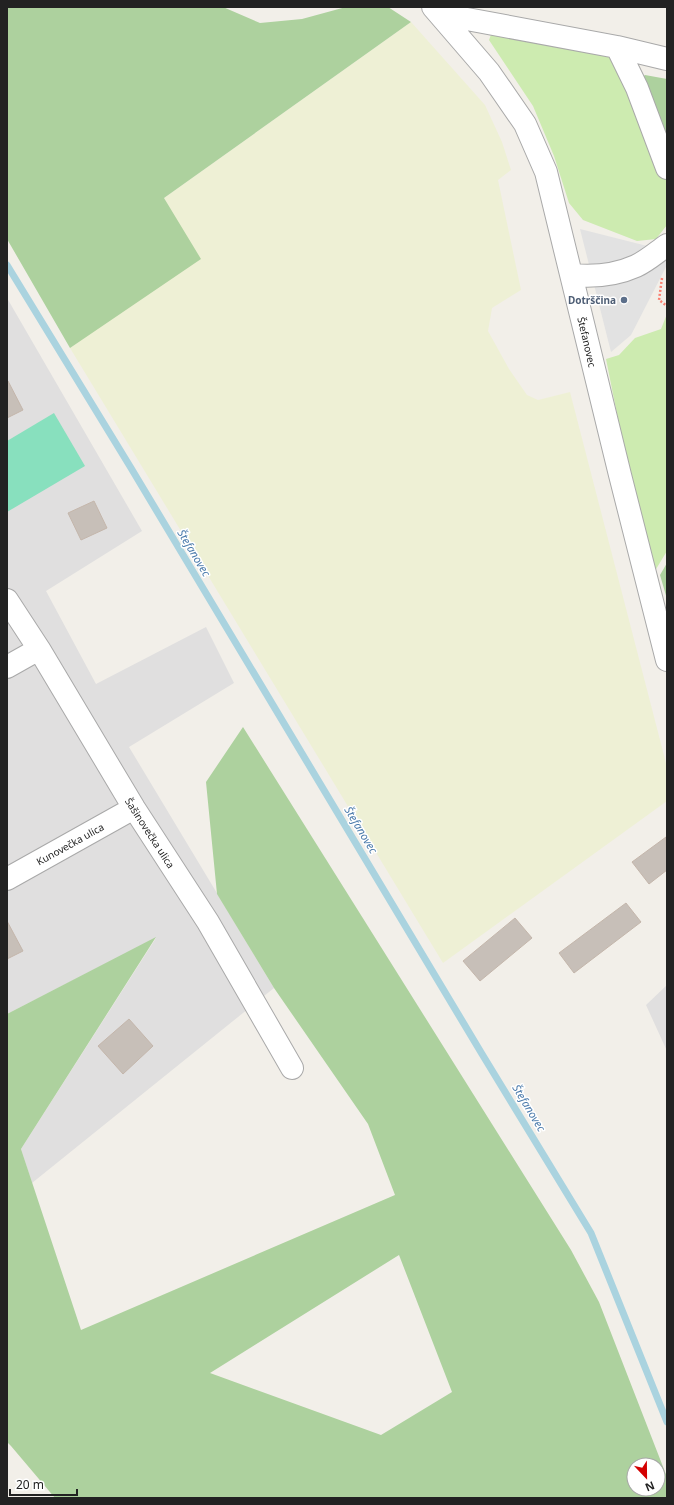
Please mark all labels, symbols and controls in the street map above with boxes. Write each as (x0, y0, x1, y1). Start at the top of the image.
place label: Dotrščina (568, 293, 616, 307)
marker: Dotrščina (619, 295, 629, 305)
street label: Štefanovec (574, 315, 600, 369)
water label: Štefanovec (175, 526, 215, 580)
street label: Šašinovečka ulica (122, 795, 178, 871)
water label: Štefanovec (342, 803, 382, 857)
street label: Kunovečka ulica (34, 820, 106, 868)
water label: Štefanovec (510, 1081, 550, 1135)
north arrow (626, 1457, 666, 1497)
scale bar (10, 1471, 77, 1497)
text: 20 m (16, 1476, 44, 1493)
text: N (643, 1478, 657, 1495)

